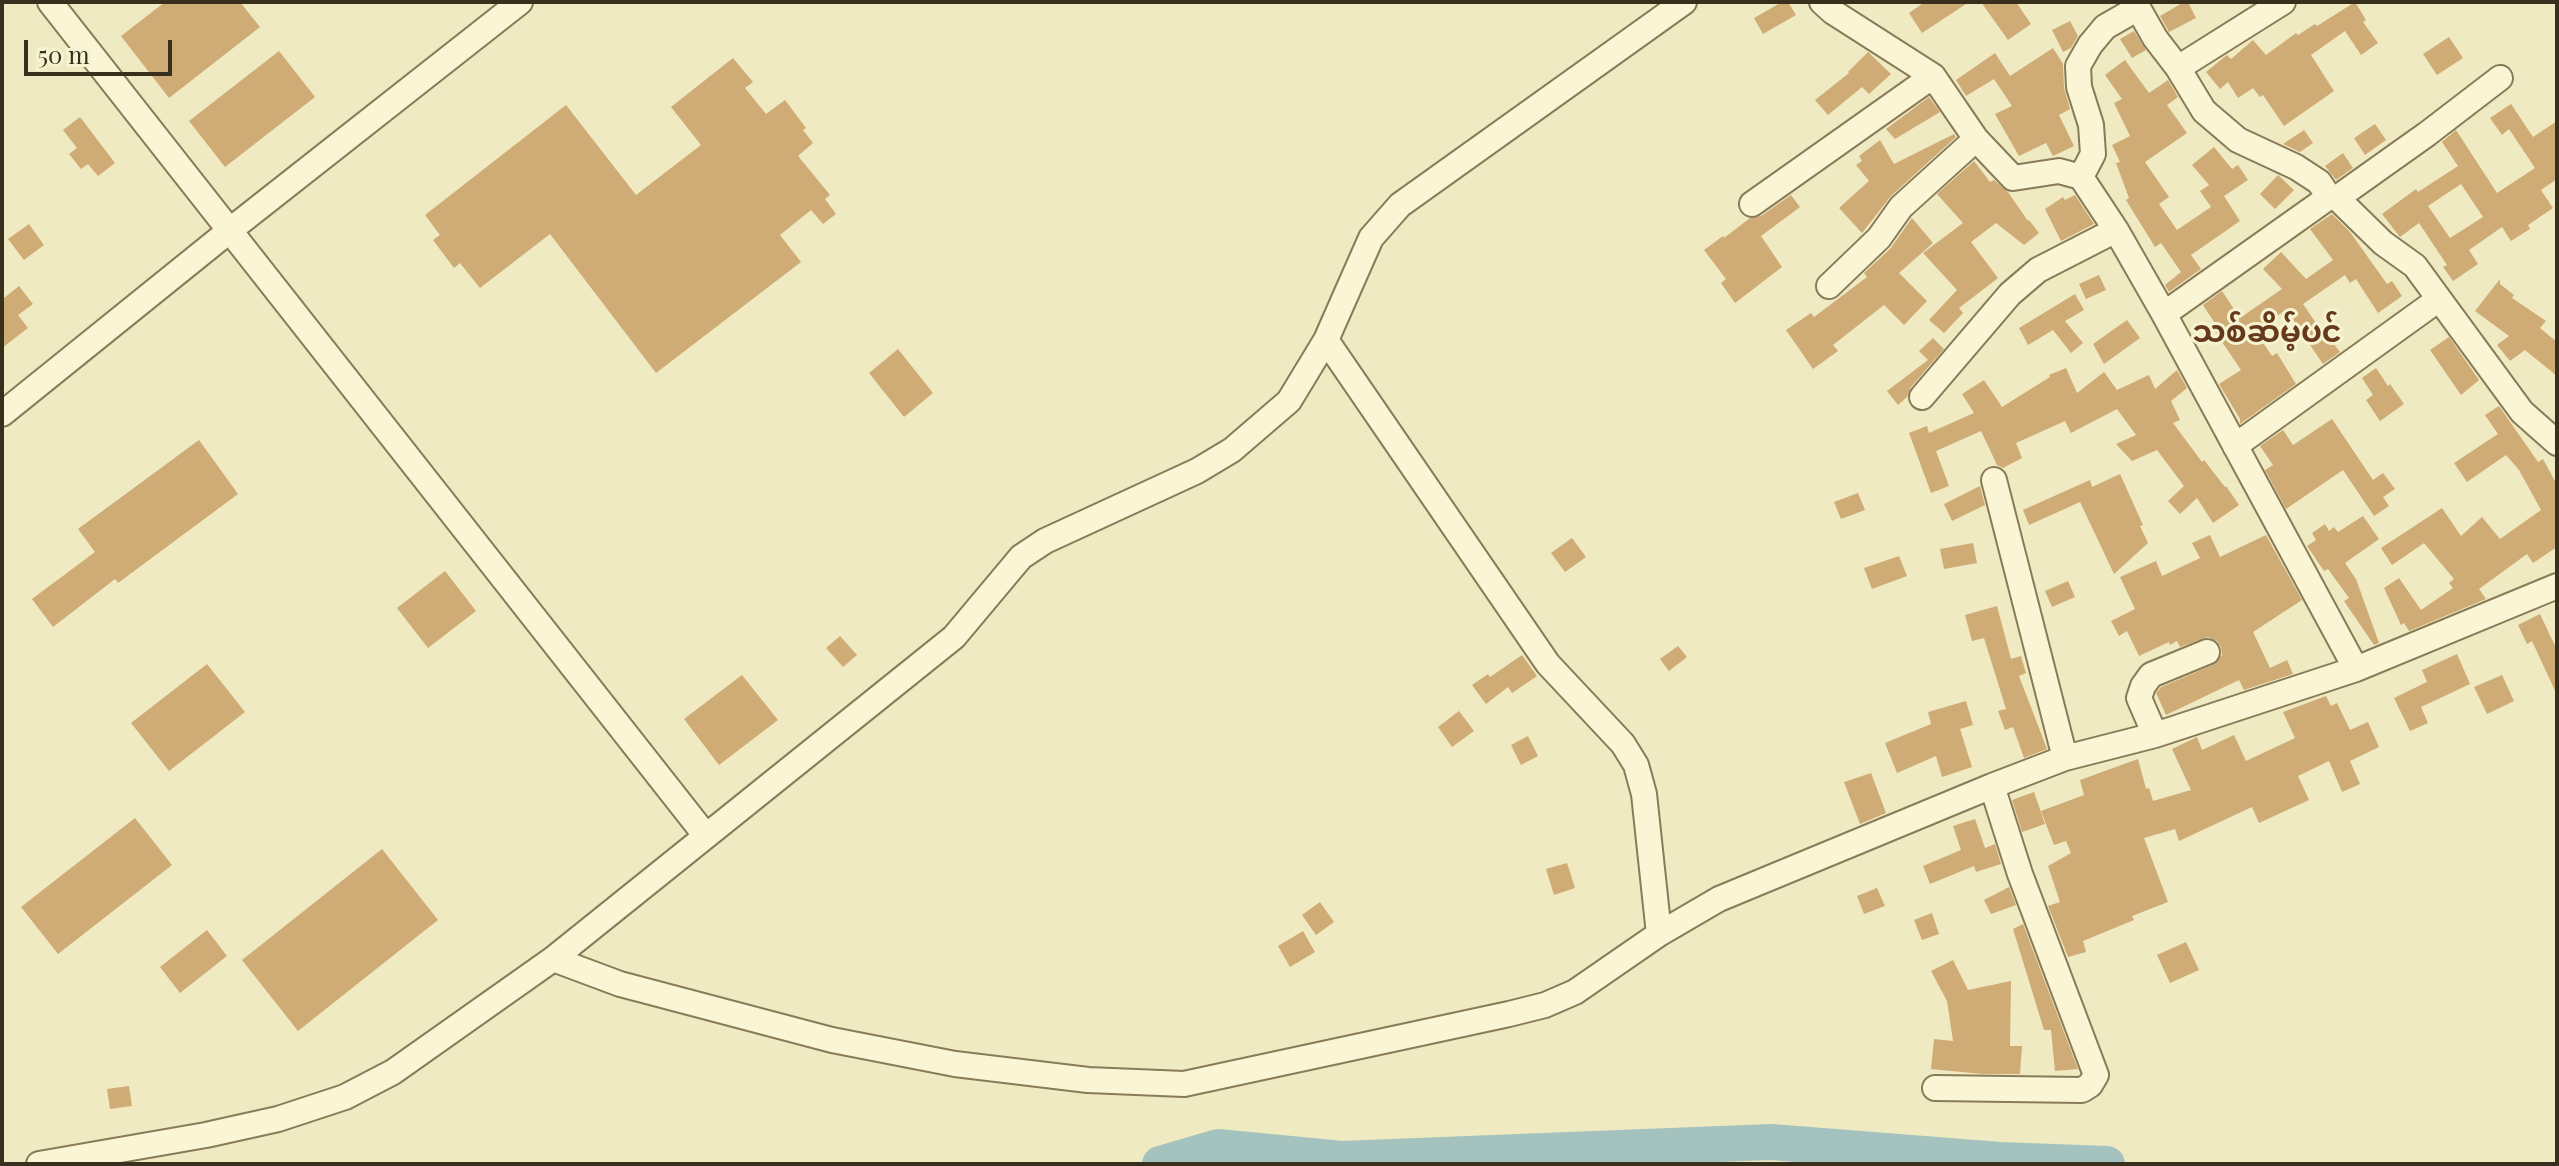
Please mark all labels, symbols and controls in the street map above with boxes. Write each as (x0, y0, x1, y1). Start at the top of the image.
scale bar (28, 24, 176, 74)
text: 50 m (38, 38, 90, 70)
district label: သစ်ဆိမ့်ပင် (2192, 315, 2342, 351)

